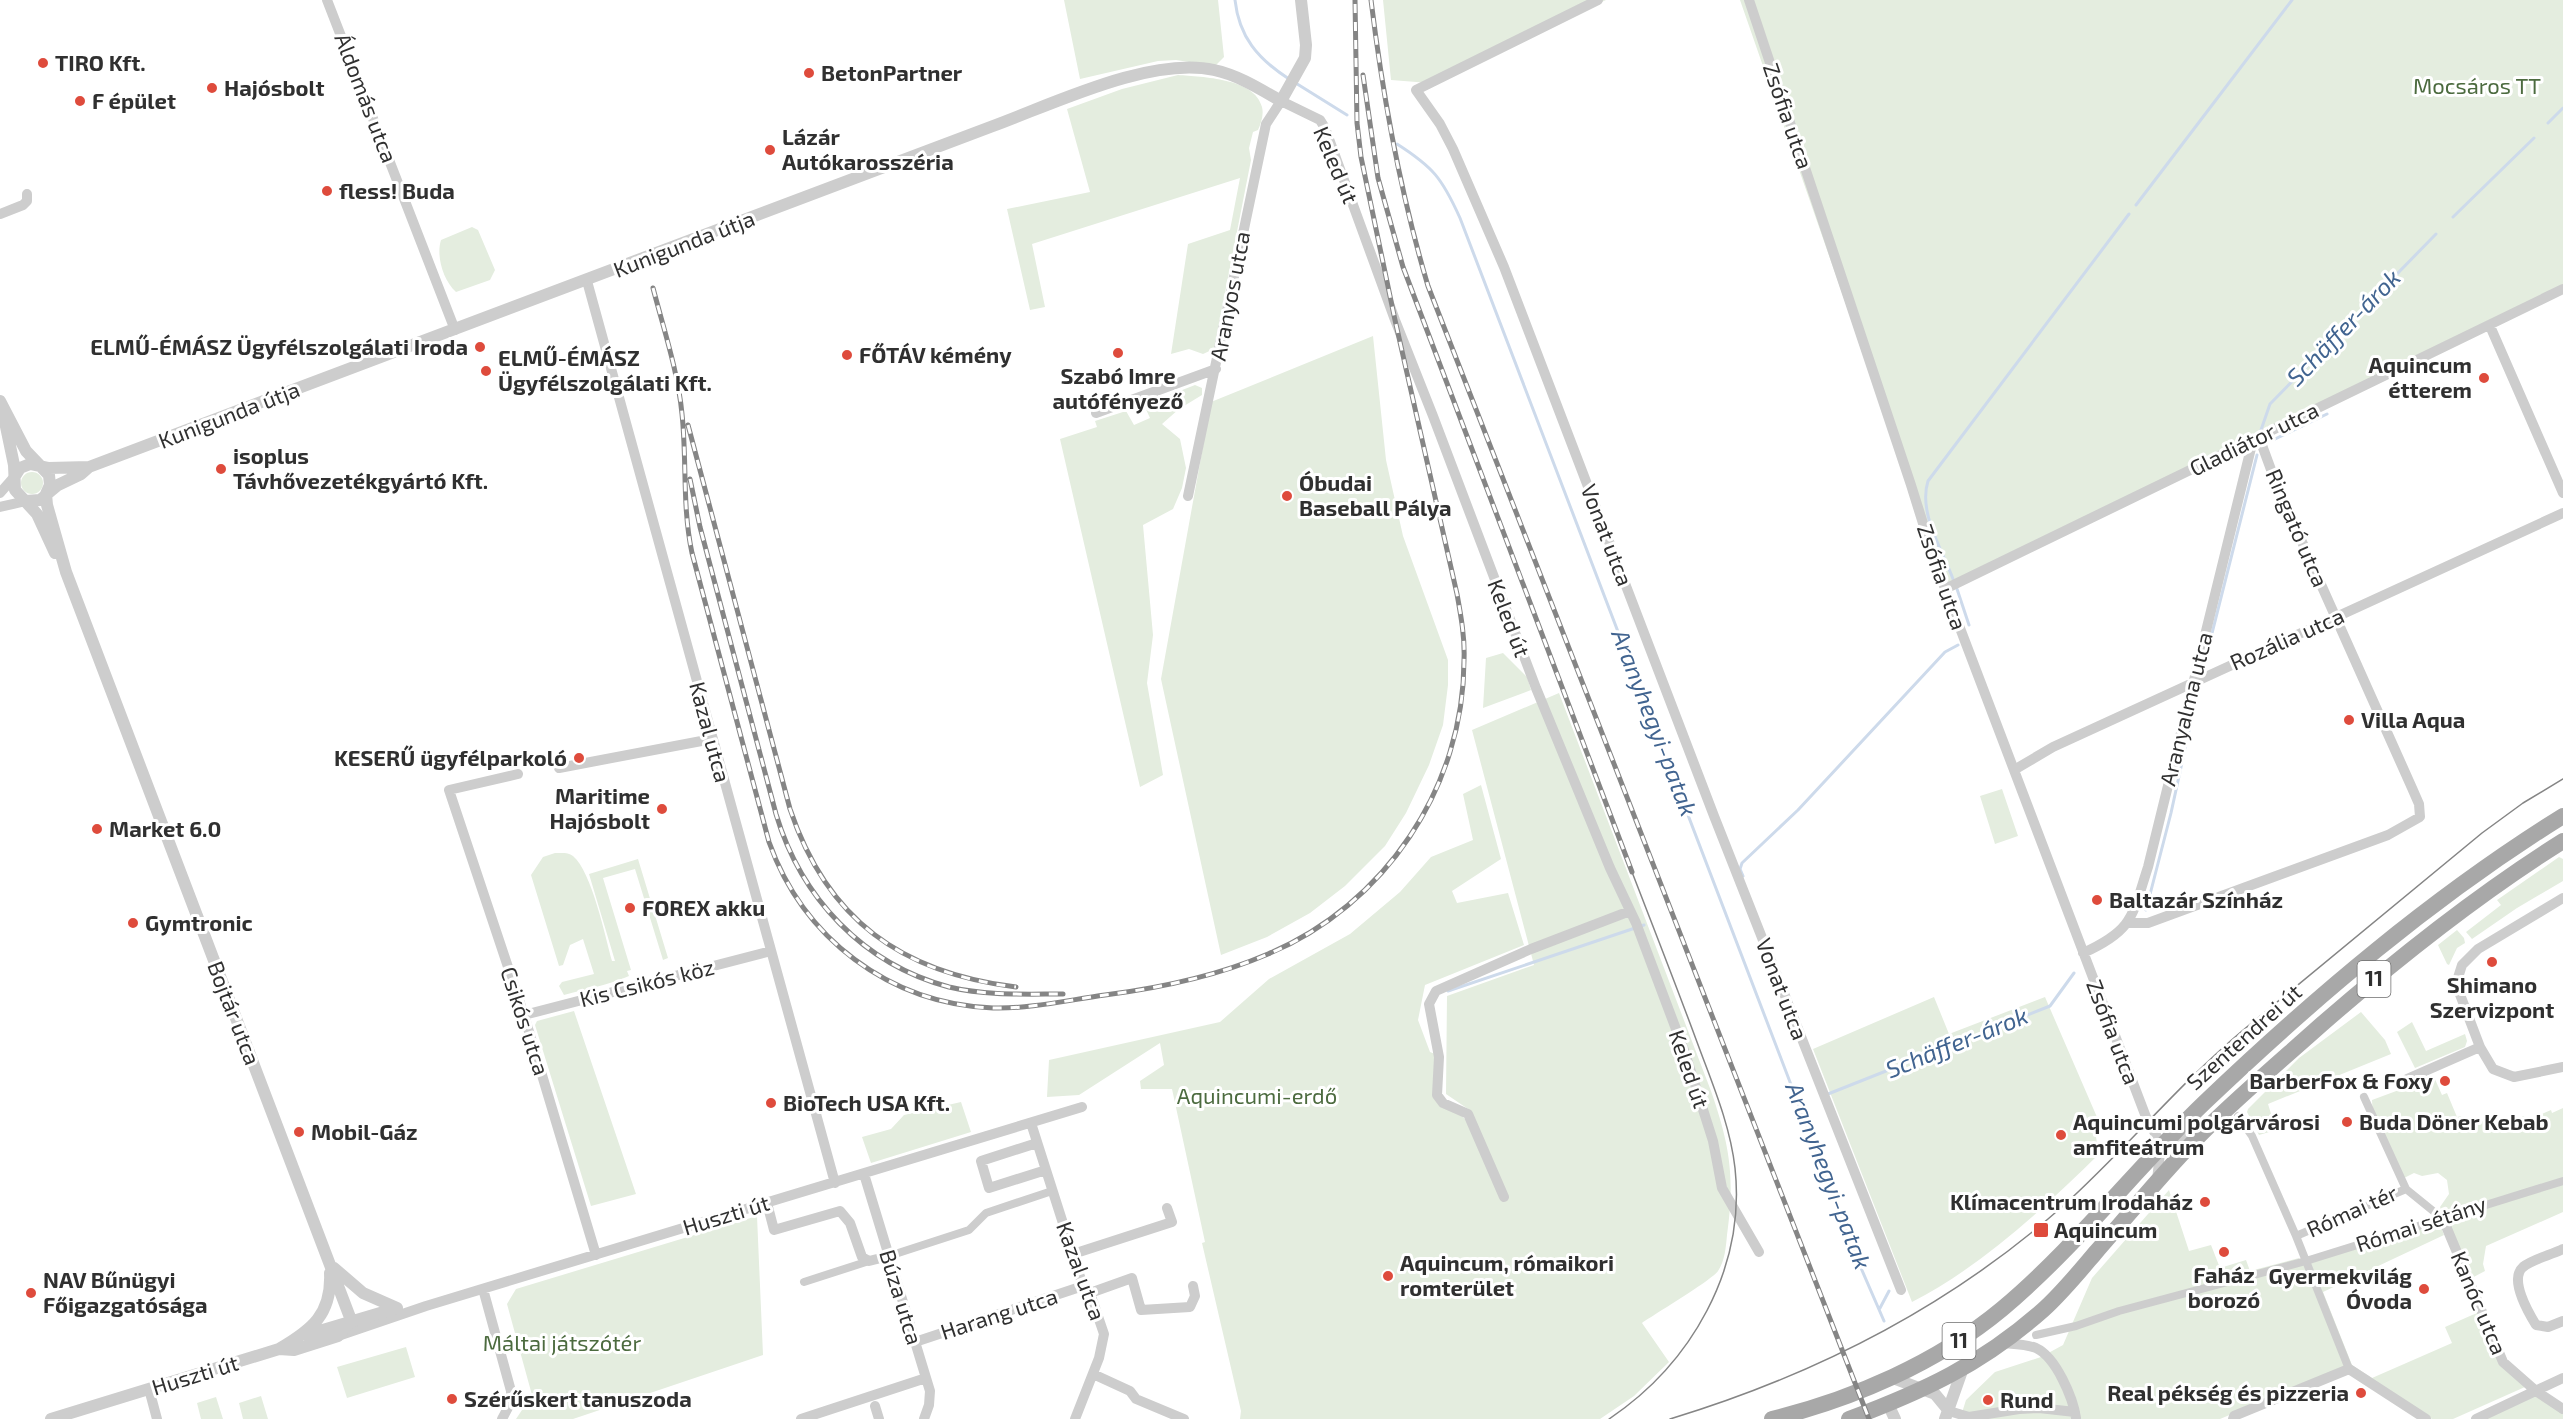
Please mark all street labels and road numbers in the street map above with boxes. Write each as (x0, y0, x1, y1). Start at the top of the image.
street label: Áldomás utca (330, 29, 404, 166)
street label: Zsófia utca (1759, 59, 1819, 172)
street label: Keled út (1309, 122, 1365, 207)
street label: Kunigunda útja (609, 204, 758, 283)
street label: Aranyos utca (1204, 229, 1254, 363)
street label: Kunigunda útja (154, 375, 303, 454)
street label: Gladiátor utca (2185, 396, 2322, 481)
street label: Ringató utca (2261, 465, 2334, 591)
street label: Vonat utca (1577, 480, 1639, 589)
street label: Zsófia utca (1913, 520, 1973, 633)
street label: Keled út (1483, 575, 1537, 660)
street label: Rozália utca (2226, 601, 2348, 675)
street label: Aranyalma utca (2153, 629, 2217, 788)
street label: Kazal utca (685, 679, 737, 785)
street label: Vonat utca (1752, 934, 1814, 1043)
street label: Kis Csikós köz (577, 953, 717, 1011)
street label: Bojtár utca (202, 957, 267, 1069)
road number: 11 (2358, 961, 2390, 997)
street label: Csikós utca (496, 963, 556, 1078)
street label: Zsófia utca (2082, 976, 2146, 1088)
street label: Szentendrei út (2181, 978, 2306, 1095)
street label: Keled út (1664, 1026, 1715, 1111)
street label: Római tér (2302, 1179, 2401, 1242)
street label: Huszti út (679, 1189, 772, 1240)
street label: Római sétány (2352, 1190, 2490, 1256)
street label: Kazal utca (1052, 1218, 1112, 1324)
street label: Búza utca (875, 1246, 929, 1347)
street label: Kanóc utca (2447, 1247, 2513, 1358)
street label: Harang utca (937, 1282, 1060, 1344)
road number: 11 (1942, 1323, 1976, 1359)
street label: Huszti út (148, 1349, 241, 1400)

